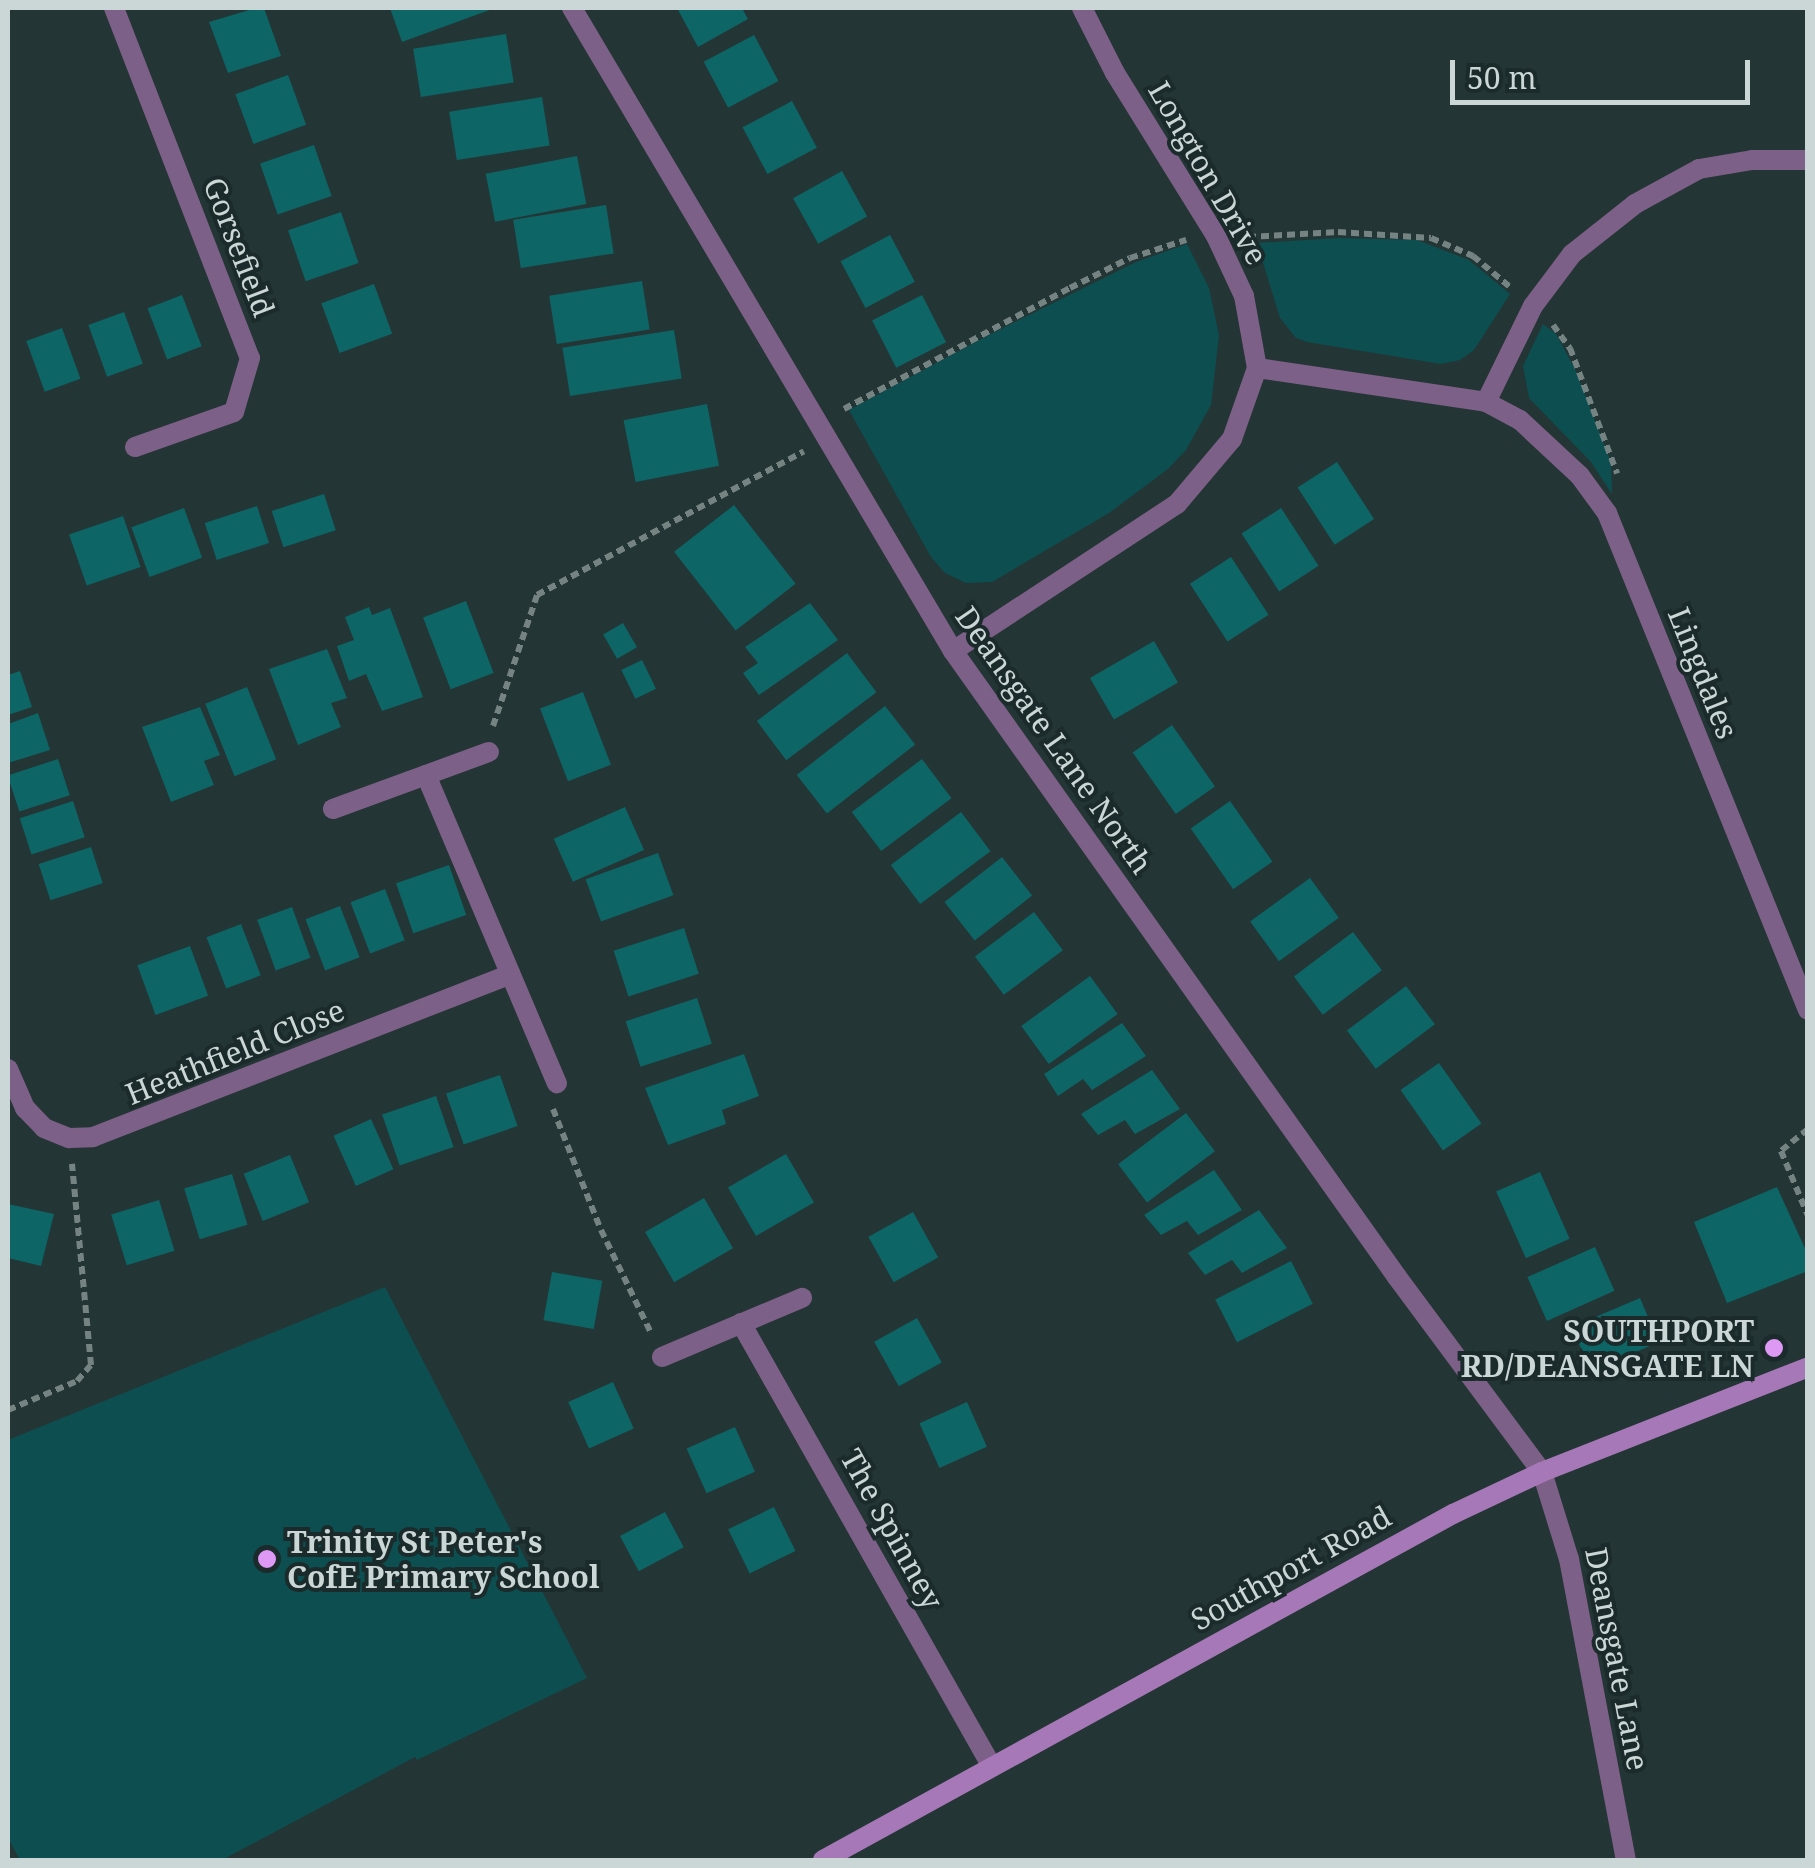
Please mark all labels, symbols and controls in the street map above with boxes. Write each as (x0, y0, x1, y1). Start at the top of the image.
scale bar (1455, 40, 1755, 102)
text: 50 m (1467, 57, 1537, 98)
street label: Longton Drive (1141, 75, 1275, 271)
street label: Gorsefield (196, 172, 282, 322)
street label: Deansgate Lane North (948, 600, 1160, 880)
street label: Lingdales (1660, 602, 1746, 744)
street label: Heathfield Close (121, 992, 349, 1112)
place label: SOUTHPORT RD/DEANSGATE LN (1461, 1313, 1754, 1384)
marker: SOUTHPORT RD/DEANSGATE LN (1763, 1337, 1785, 1359)
street label: The Spinney (833, 1443, 951, 1615)
street label: Southport Road (1185, 1498, 1397, 1638)
place label: Trinity St Peter's CofE Primary School (287, 1524, 600, 1594)
street label: Deansgate Lane (1578, 1545, 1656, 1773)
marker: Trinity St Peter's CofE Primary School (256, 1548, 278, 1570)

